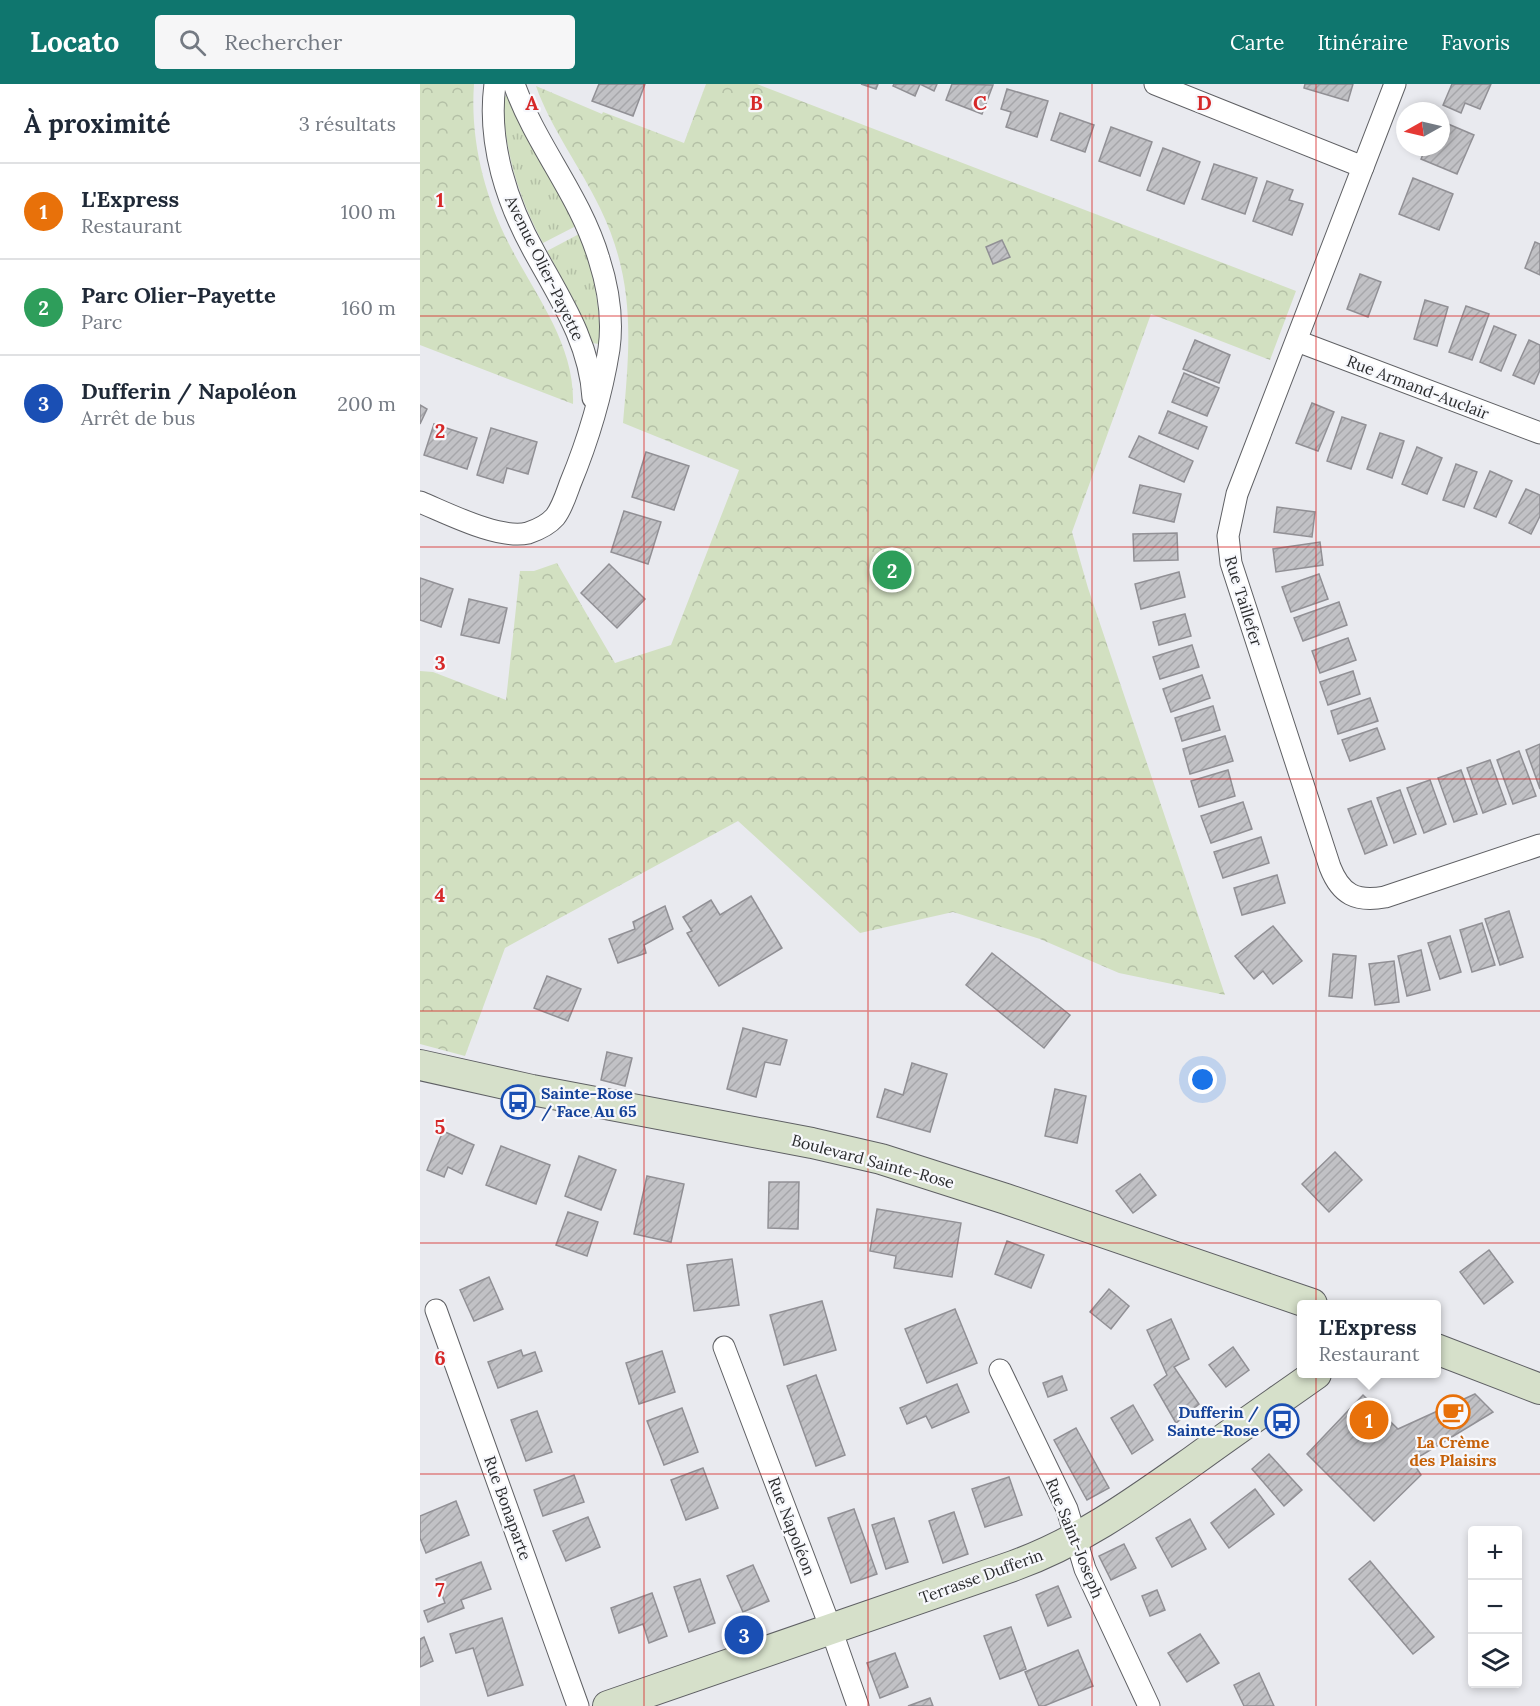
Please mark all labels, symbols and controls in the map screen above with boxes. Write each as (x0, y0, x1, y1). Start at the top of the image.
search box (155, 15, 575, 69)
text: Locato (30, 24, 119, 60)
icon: search (176, 26, 209, 59)
text: Rechercher (224, 28, 342, 56)
text: Carte (1230, 29, 1284, 56)
text: Itinéraire (1317, 29, 1408, 56)
text: Favoris (1441, 29, 1510, 56)
text: A (525, 90, 539, 115)
text: B (749, 90, 763, 115)
text: C (973, 90, 987, 115)
text: D (1196, 90, 1212, 115)
north arrow (1396, 102, 1450, 156)
text: À proximité (24, 107, 170, 140)
text: 3 résultats (299, 111, 396, 136)
text: L'Express (81, 185, 179, 213)
text: 1 (436, 187, 444, 212)
street label: Avenue Olier-Payette (501, 191, 589, 344)
text: 1 (39, 199, 48, 224)
text: 100 m (341, 199, 396, 224)
text: Restaurant (81, 213, 182, 238)
text: Parc Olier-Payette (81, 281, 276, 309)
text: 2 (38, 295, 49, 320)
text: 160 m (342, 295, 396, 320)
text: Parc (81, 309, 122, 334)
street label: Rue Armand-Auclair (1344, 351, 1492, 423)
text: Dufferin / Napoléon (81, 377, 297, 405)
text: 3 (38, 391, 49, 416)
text: 200 m (337, 391, 396, 416)
text: Arrêt de bus (81, 405, 195, 430)
text: 2 (435, 418, 445, 443)
pin: 2 (872, 548, 912, 592)
street label: Rue Taillefer (1221, 553, 1267, 649)
text: 3 (434, 650, 446, 675)
text: 4 (435, 882, 446, 907)
your location (1188, 1065, 1217, 1094)
place label: Sainte-Rose / Face Au 65 (541, 1083, 637, 1122)
bus stop icon: Sainte-Rose / Face Au 65 (500, 1084, 536, 1120)
text: 5 (435, 1114, 446, 1139)
street label: Boulevard Sainte-Rose (789, 1130, 957, 1192)
popup (1297, 1300, 1441, 1378)
text: L'Express (1319, 1313, 1417, 1341)
text: Restaurant (1319, 1341, 1419, 1366)
text: 6 (434, 1345, 446, 1370)
cafe icon: La Crème des Plaisirs (1435, 1394, 1471, 1430)
pin: 1 (1350, 1398, 1388, 1442)
place label: Dufferin / Sainte-Rose (1167, 1402, 1259, 1440)
bus stop icon: Dufferin / Sainte-Rose (1264, 1403, 1300, 1439)
place label: La Crème des Plaisirs (1409, 1432, 1497, 1470)
street label: Rue Bonaparte (480, 1453, 536, 1563)
street label: Rue Napoléon (764, 1474, 820, 1578)
street label: Rue Saint-Joseph (1042, 1475, 1108, 1601)
map controls (1468, 1526, 1522, 1688)
button: + (1468, 1526, 1522, 1580)
street label: Terrasse Dufferin (916, 1544, 1046, 1608)
text: 7 (435, 1577, 445, 1602)
button: − (1468, 1580, 1522, 1634)
pin: 3 (724, 1612, 764, 1658)
button: layers (1468, 1634, 1522, 1688)

